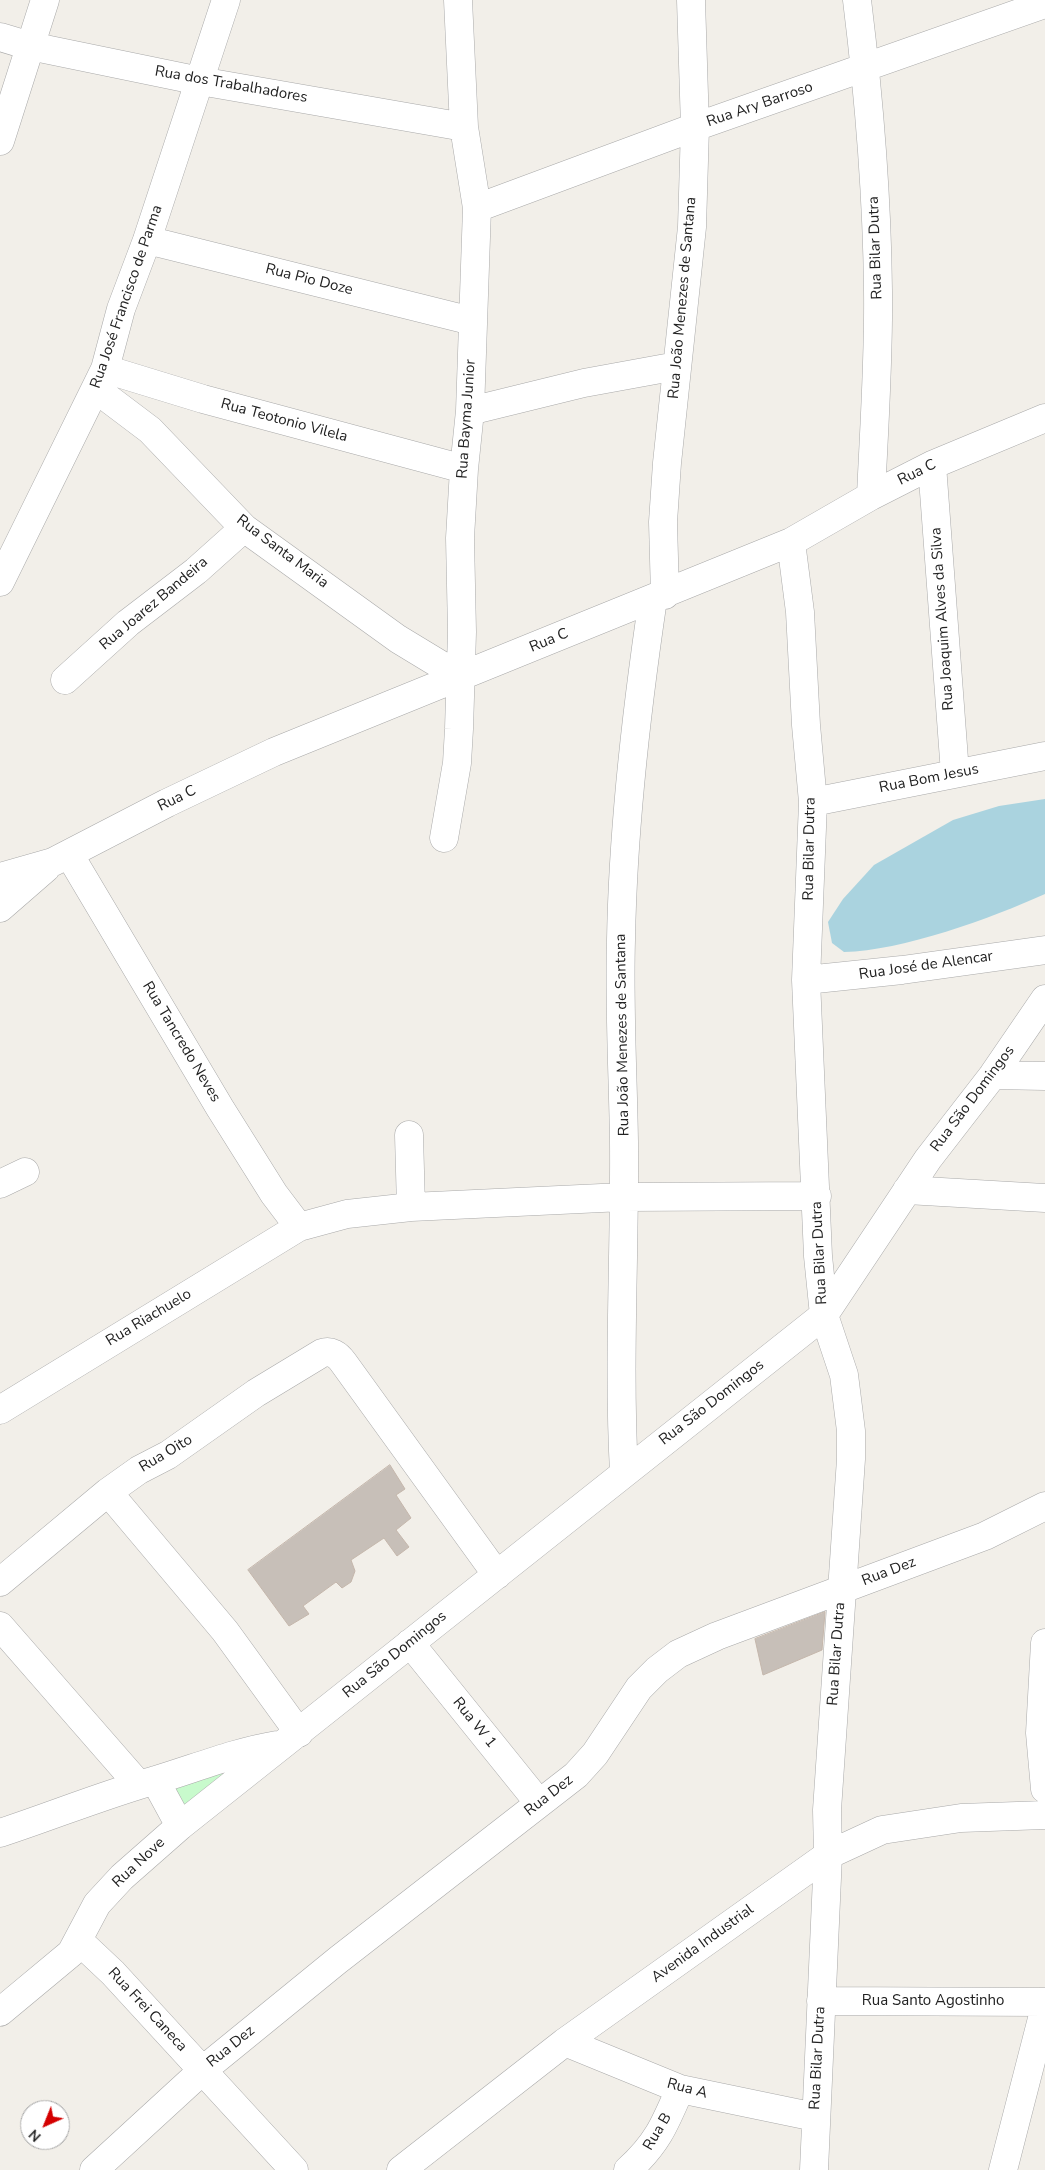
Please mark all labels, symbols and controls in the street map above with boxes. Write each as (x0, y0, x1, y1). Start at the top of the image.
street label: Rua dos Trabalhadores (153, 63, 309, 107)
street label: Rua Ary Barroso (704, 78, 816, 132)
street label: Rua João Menezes de Santana (665, 196, 701, 400)
street label: Rua Bilar Dutra (865, 196, 887, 300)
street label: Rua José Francisco de Parma (87, 203, 167, 391)
street label: Rua Pio Doze (263, 260, 355, 300)
street label: Rua Bayma Junior (454, 359, 480, 479)
street label: Rua Teotonio Vilela (219, 395, 349, 447)
street label: Rua C (895, 456, 939, 490)
street label: Rua Santa Maria (232, 512, 332, 592)
street label: Rua Joaquim Alves da Silva (928, 527, 958, 711)
street label: Rua Joarez Bandeira (96, 554, 212, 654)
street label: Rua C (527, 625, 571, 657)
street label: Rua Bom Jesus (878, 761, 980, 797)
street label: Rua C (155, 782, 199, 816)
street label: Rua Bilar Dutra (800, 797, 820, 901)
street label: Rua João Menezes de Santana (612, 934, 634, 1136)
street label: Rua José de Alencar (858, 948, 994, 984)
street label: Rua Tancredo Neves (138, 978, 224, 1106)
street label: Rua São Domingos (927, 1042, 1019, 1156)
street label: Rua Bilar Dutra (808, 1201, 832, 1305)
street label: Rua Riachuelo (103, 1285, 195, 1351)
street label: Rua São Domingos (656, 1356, 768, 1450)
street label: Rua Oito (136, 1431, 196, 1477)
street label: Rua Dez (860, 1554, 918, 1590)
street label: Rua Bilar Dutra (824, 1602, 850, 1706)
street label: Rua São Domingos (339, 1608, 451, 1702)
street label: Rua W 1 (448, 1694, 500, 1752)
street label: Rua Dez (521, 1772, 577, 1820)
street label: Rua Nove (109, 1834, 169, 1892)
street label: Avenida Industrial (648, 1901, 758, 1987)
street label: Rua Frei Caneca (104, 1964, 190, 2056)
street label: Rua Santo Agostinho (862, 1992, 1004, 2010)
street label: Rua Bilar Dutra (806, 2006, 830, 2110)
street label: Rua Dez (203, 2022, 259, 2072)
street label: Rua A (665, 2075, 709, 2103)
north arrow (20, 2100, 70, 2150)
street label: Rua B (640, 2110, 676, 2154)
text: N (25, 2125, 45, 2146)

